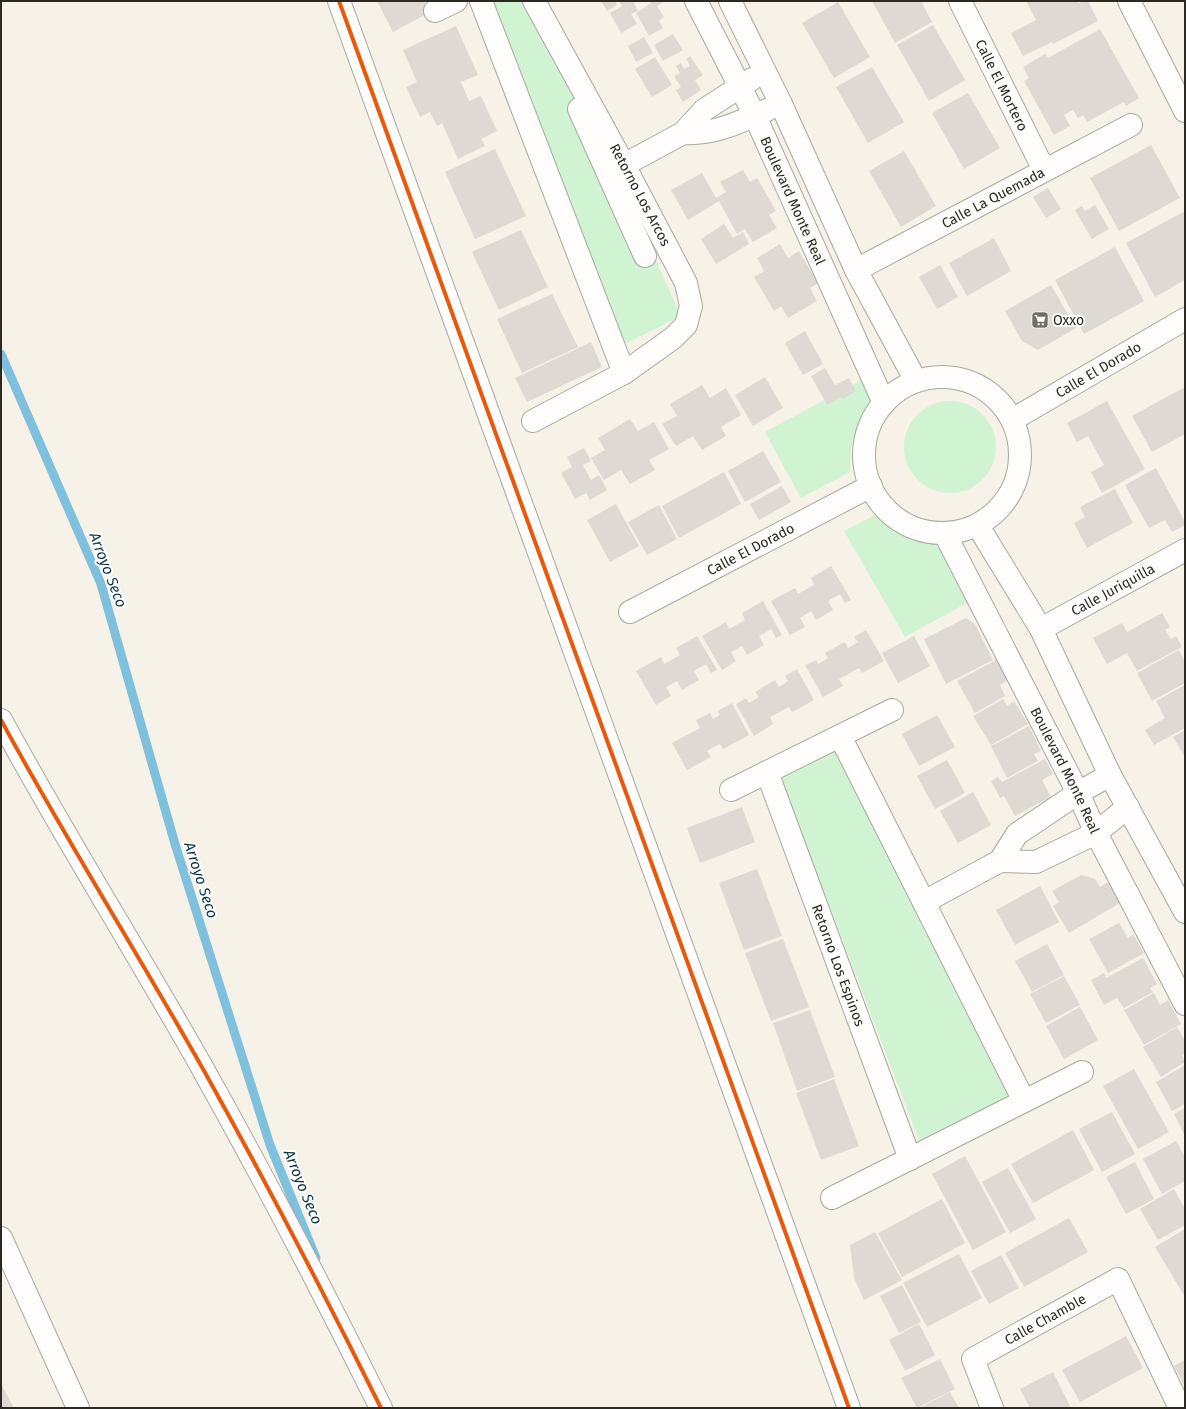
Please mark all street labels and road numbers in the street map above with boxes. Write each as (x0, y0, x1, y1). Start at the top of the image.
street label: Calle El Mortero (972, 37, 1032, 134)
street label: Boulevard Monte Real (757, 134, 829, 267)
street label: Retorno Los Arcos (606, 141, 674, 250)
street label: Calle La Quemada (939, 164, 1047, 232)
street label: Calle El Dorado (1053, 338, 1144, 401)
street label: Calle El Dorado (704, 519, 797, 579)
street label: Calle Juriquilla (1068, 560, 1158, 619)
street label: Boulevard Monte Real (1027, 704, 1104, 836)
street label: Retorno Los Espinos (808, 902, 869, 1029)
street label: Calle Chamble (1002, 1290, 1089, 1348)

